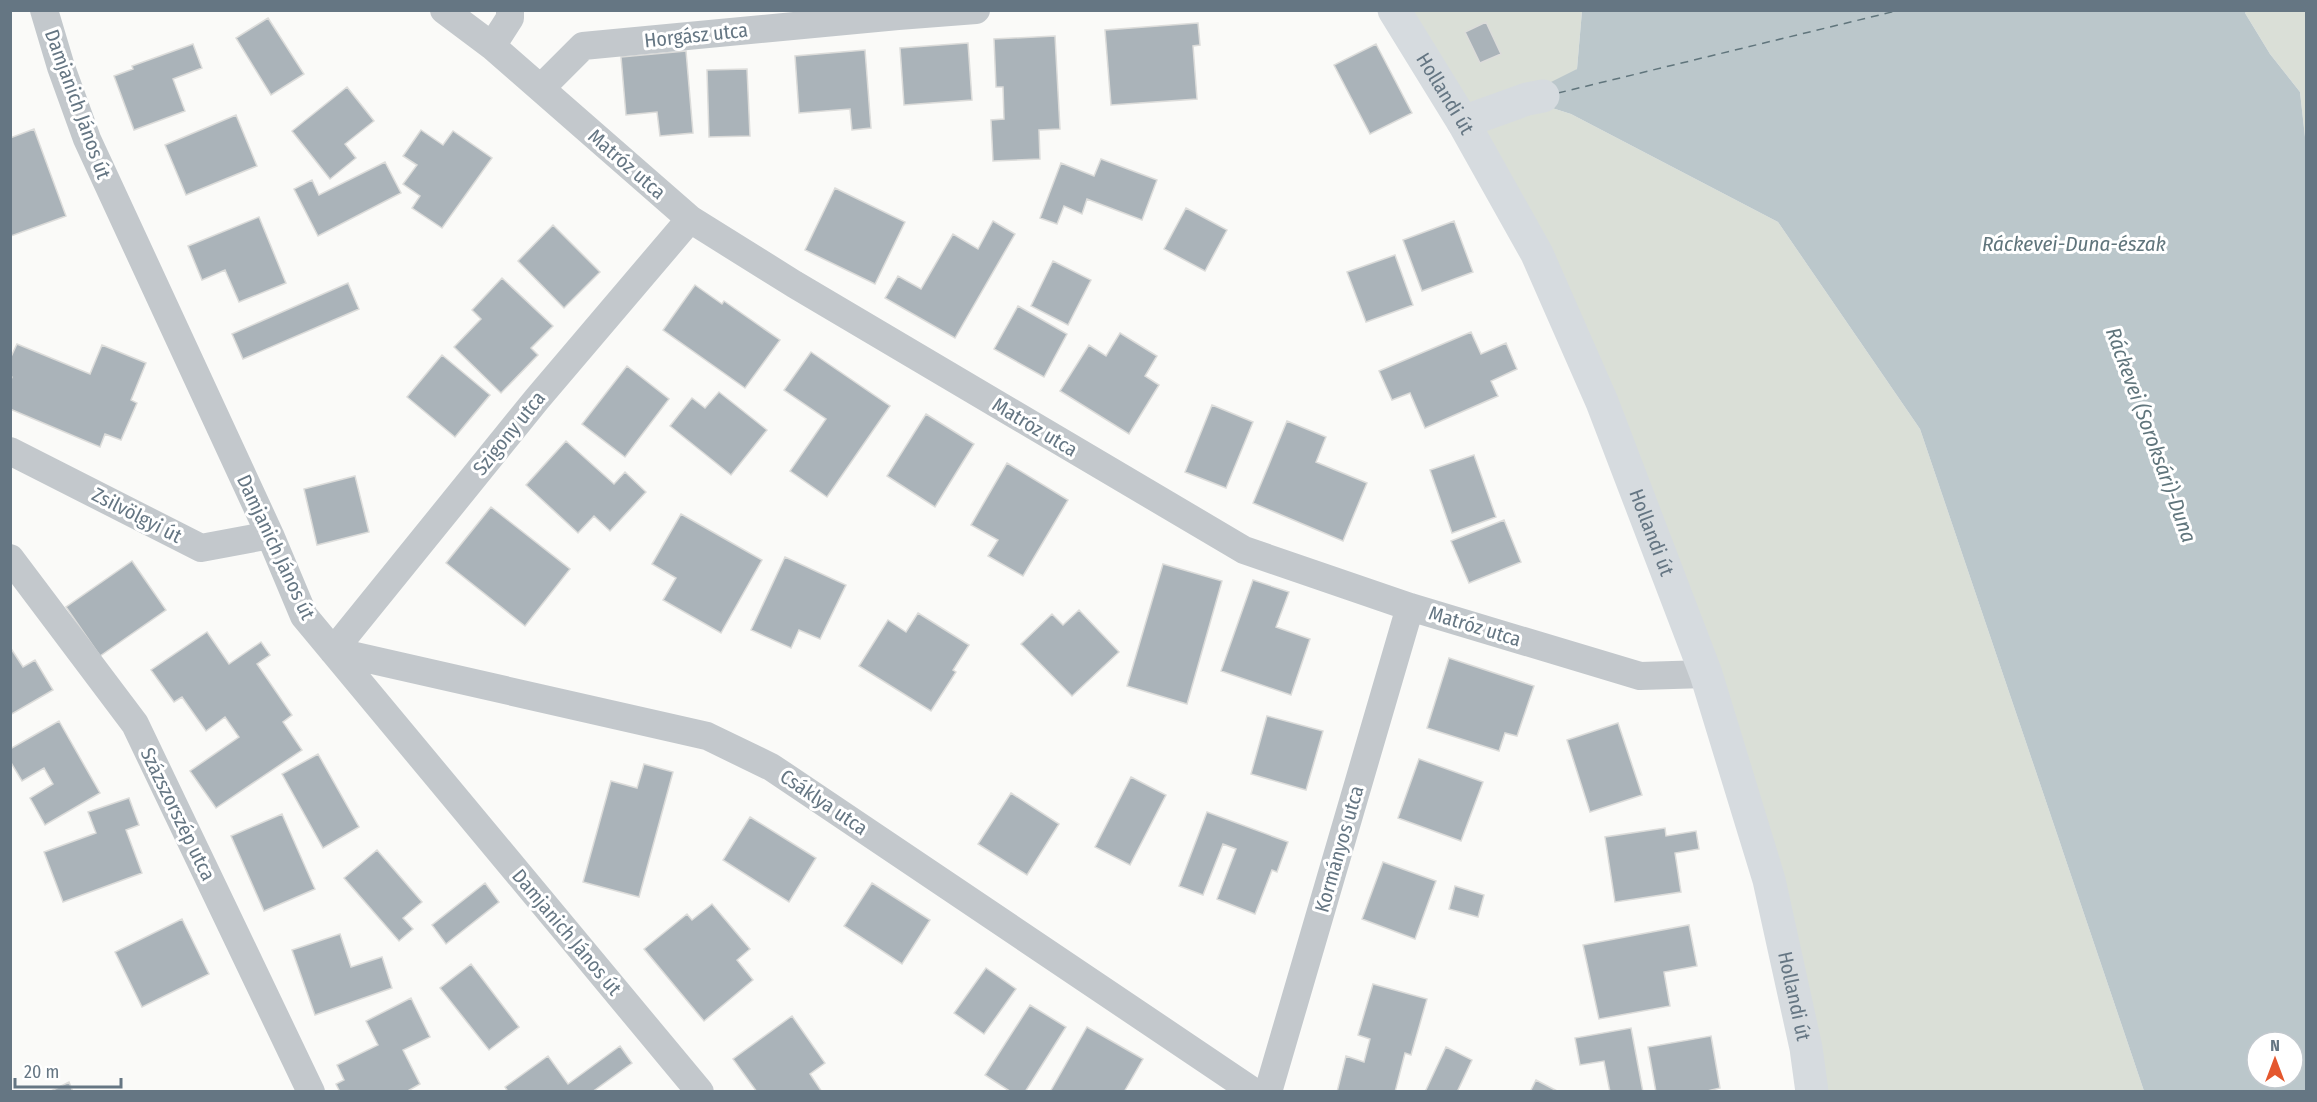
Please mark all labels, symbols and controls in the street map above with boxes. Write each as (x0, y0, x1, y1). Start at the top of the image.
street label: Horgász utca (643, 18, 749, 52)
street label: Damjanich János út (40, 26, 116, 182)
street label: Hollandi út (1411, 48, 1480, 139)
street label: Matróz utca (583, 124, 671, 204)
water label: Ráckevei-Duna-észak (1982, 231, 2166, 257)
water label: Ráckevei (Soroksári)-Duna (2100, 324, 2202, 546)
street label: Szigony utca (468, 386, 550, 480)
street label: Matróz utca (988, 392, 1082, 462)
street label: Damjanich János út (232, 471, 320, 624)
street label: Zsilvölgyi út (88, 482, 186, 548)
street label: Hollandi út (1624, 486, 1679, 579)
street label: Matróz utca (1426, 601, 1524, 651)
street label: Százszorszép utca (135, 744, 221, 884)
street label: Csáklya utca (776, 764, 872, 840)
street label: Kormányos utca (1309, 783, 1369, 915)
street label: Damjanich János út (507, 864, 627, 1000)
street label: Hollandi út (1773, 949, 1816, 1044)
north arrow (2245, 1030, 2305, 1090)
text: N (2270, 1036, 2280, 1055)
scale bar (15, 1051, 122, 1089)
text: 20 m (24, 1061, 59, 1083)

